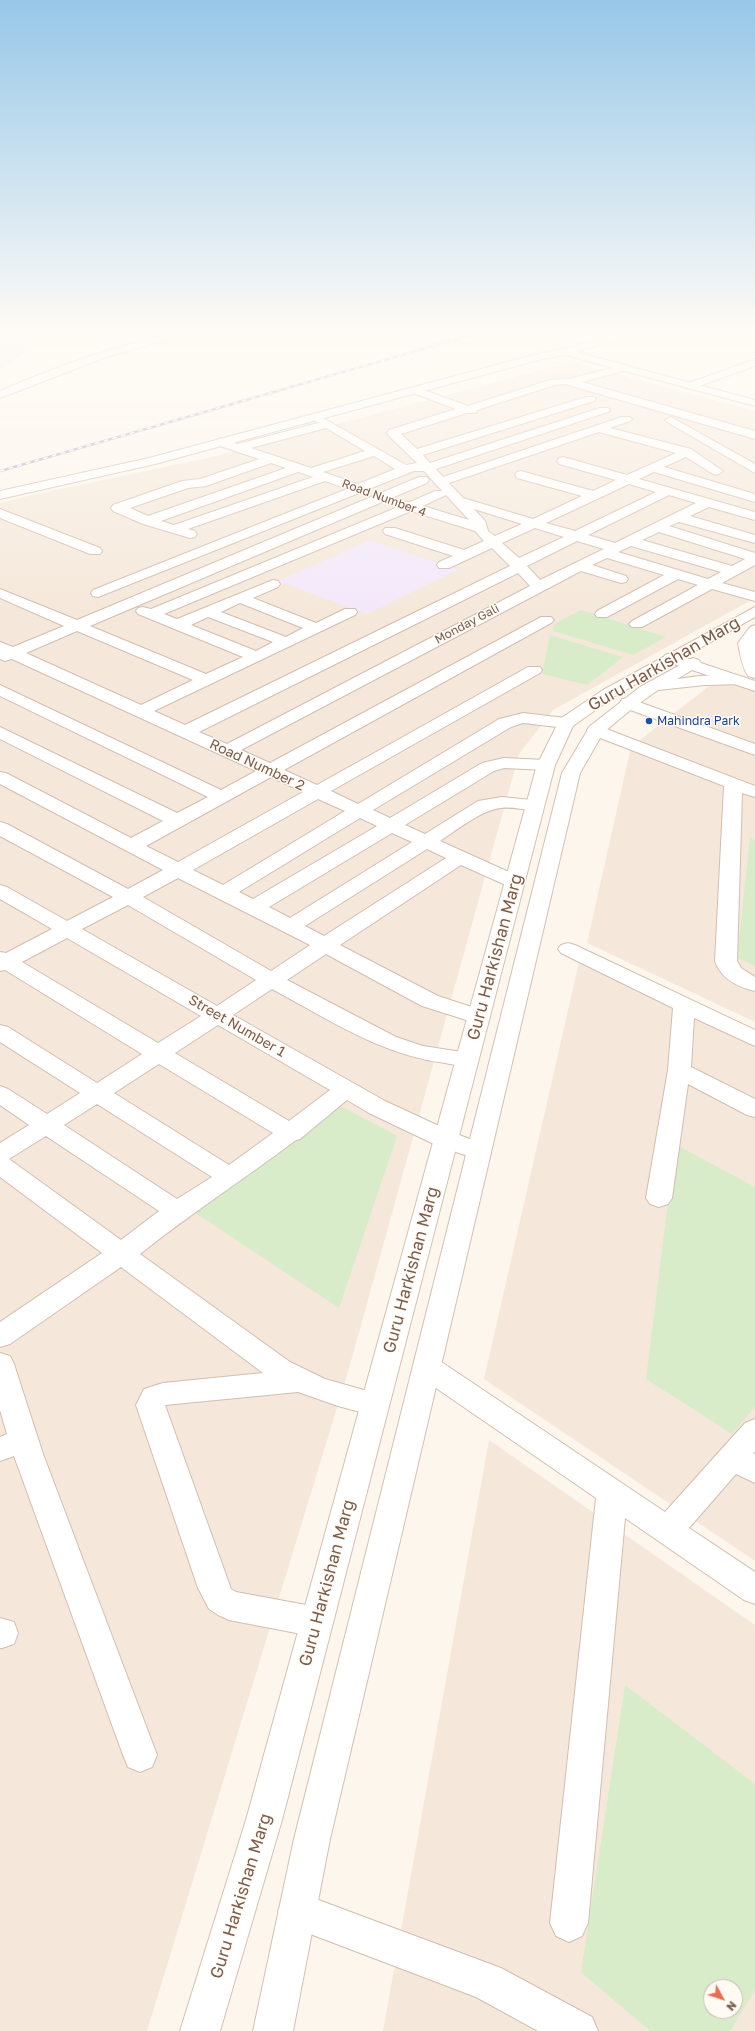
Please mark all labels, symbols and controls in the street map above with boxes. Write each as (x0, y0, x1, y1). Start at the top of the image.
street label: Road Number 4 (340, 476, 428, 520)
street label: Monday Gali (432, 601, 502, 647)
street label: Guru Harkishan Marg (585, 612, 743, 716)
place label: Mahindra Park (657, 714, 740, 728)
marker: Mahindra Park (644, 716, 654, 726)
street label: Road Number 2 (207, 736, 307, 794)
street label: Guru Harkishan Marg (463, 871, 527, 1043)
street label: Street Number 1 (186, 991, 288, 1061)
street label: Guru Harkishan Marg (379, 1184, 443, 1356)
street label: Guru Harkishan Marg (295, 1497, 359, 1669)
street label: Guru Harkishan Marg (206, 1811, 276, 1981)
north arrow (703, 1979, 743, 2019)
text: N (724, 1999, 739, 2014)

